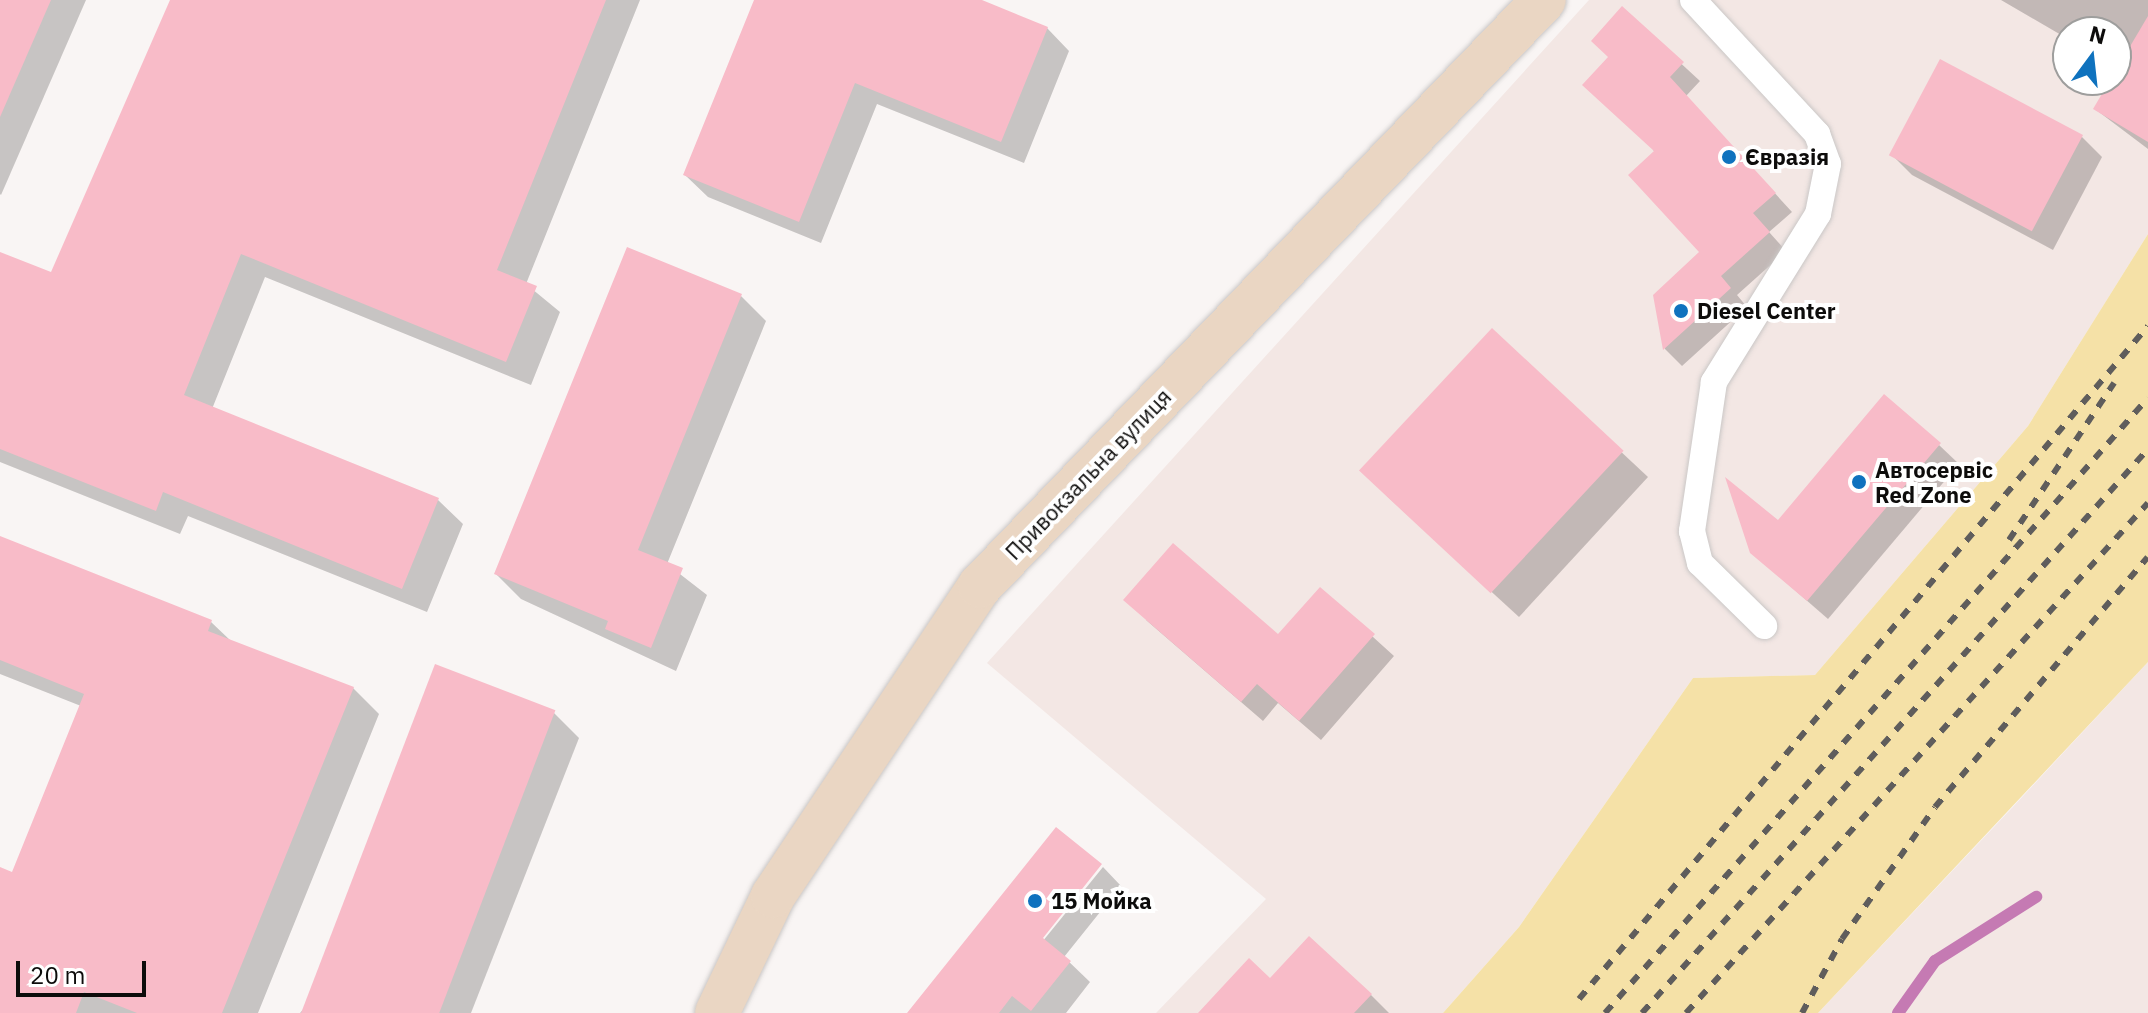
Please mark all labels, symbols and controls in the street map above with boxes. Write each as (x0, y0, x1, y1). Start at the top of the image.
north arrow (2052, 16, 2132, 96)
text: N (2086, 18, 2109, 50)
place label: Євразія (1745, 144, 1829, 170)
marker: Євразія (1720, 148, 1738, 166)
place label: Diesel Center (1697, 298, 1836, 324)
marker: Diesel Center (1672, 302, 1690, 320)
street label: Привокзальна вулиця (1000, 383, 1176, 565)
place label: Автосервіс Red Zone (1875, 456, 1993, 508)
marker: Автосервіс Red Zone (1850, 473, 1868, 491)
place label: 15 Мойка (1051, 888, 1152, 914)
marker: 15 Мойка (1026, 892, 1044, 910)
scale bar (20, 945, 150, 995)
text: 20 m (30, 959, 85, 991)

